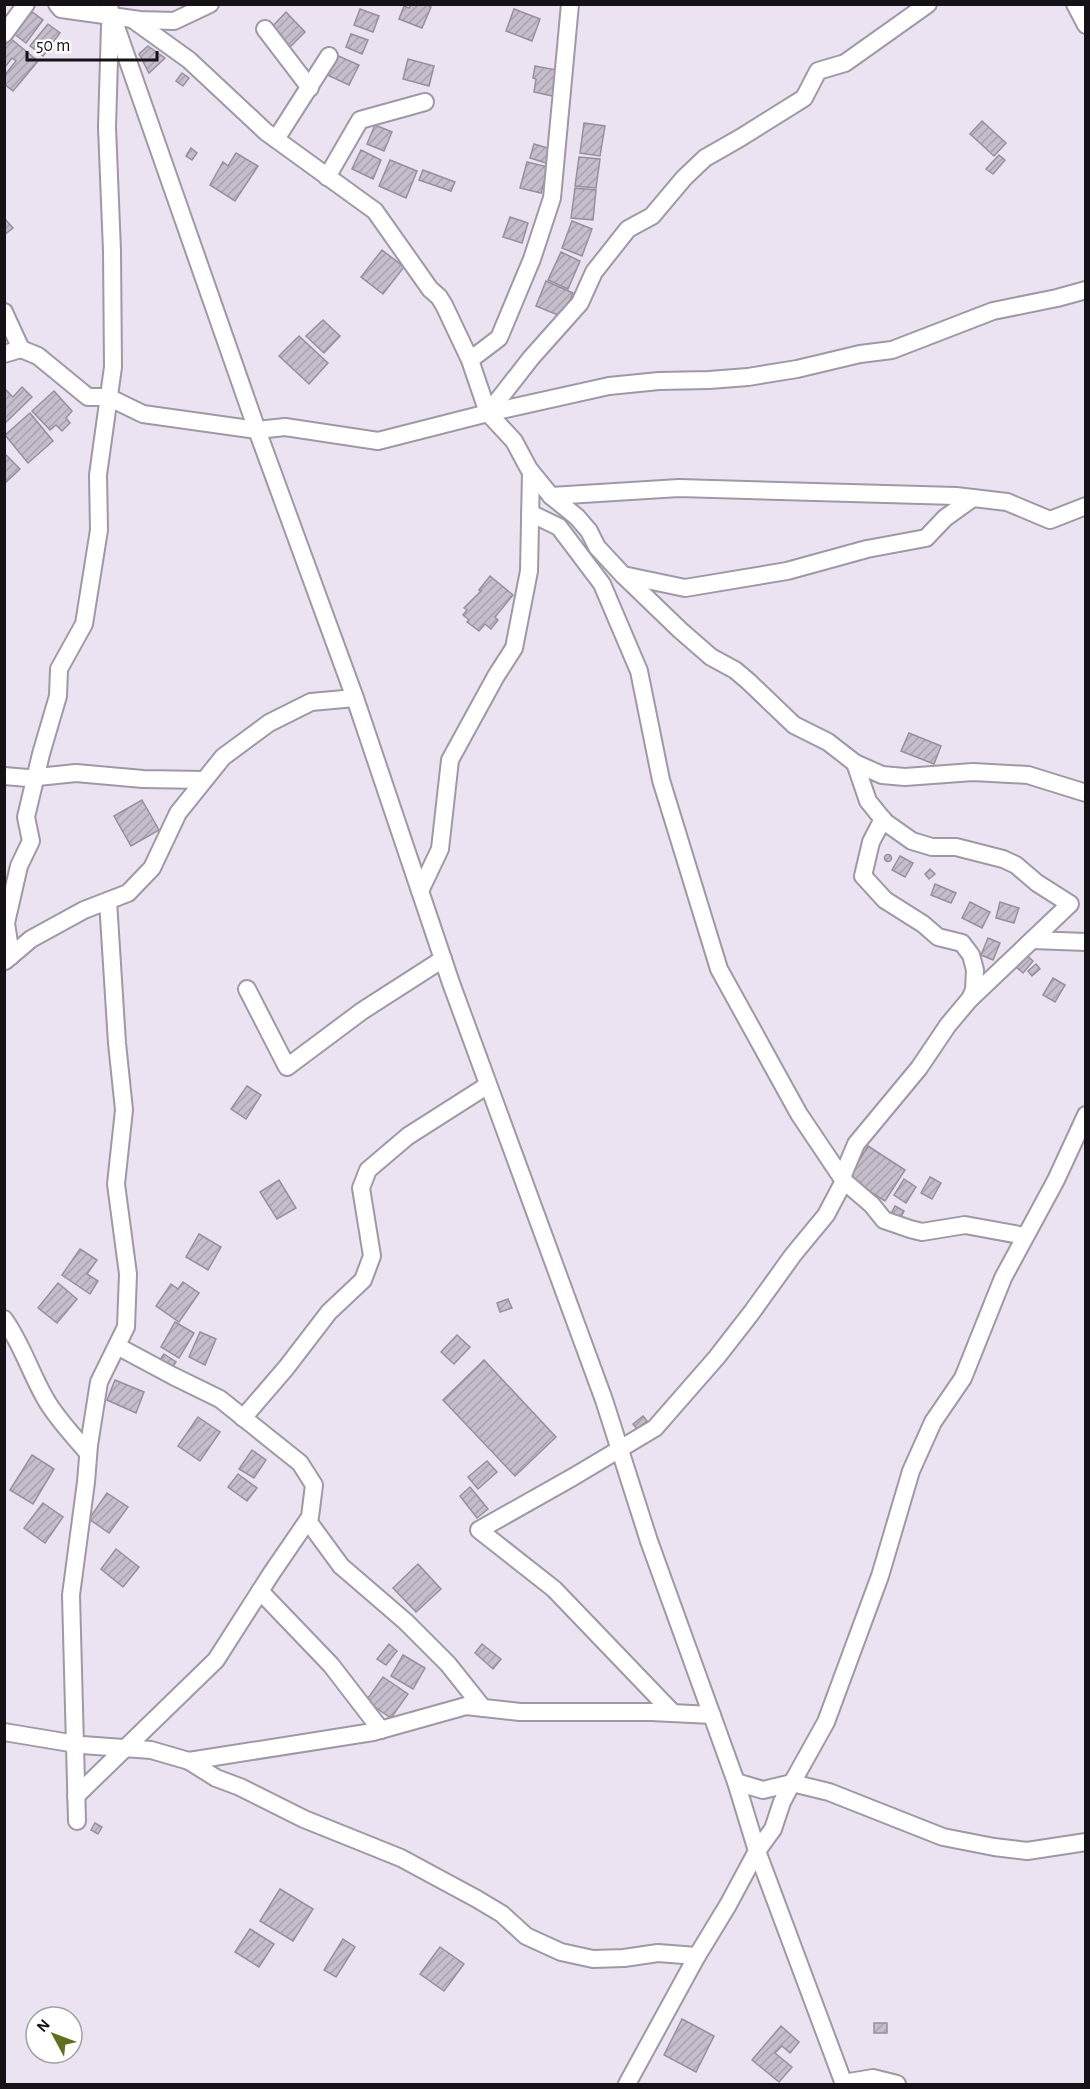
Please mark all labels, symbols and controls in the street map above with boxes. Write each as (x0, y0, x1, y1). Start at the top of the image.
scale bar (27, 24, 158, 62)
text: 50 m (36, 37, 70, 55)
north arrow (24, 2005, 84, 2065)
text: N (34, 2016, 53, 2035)

